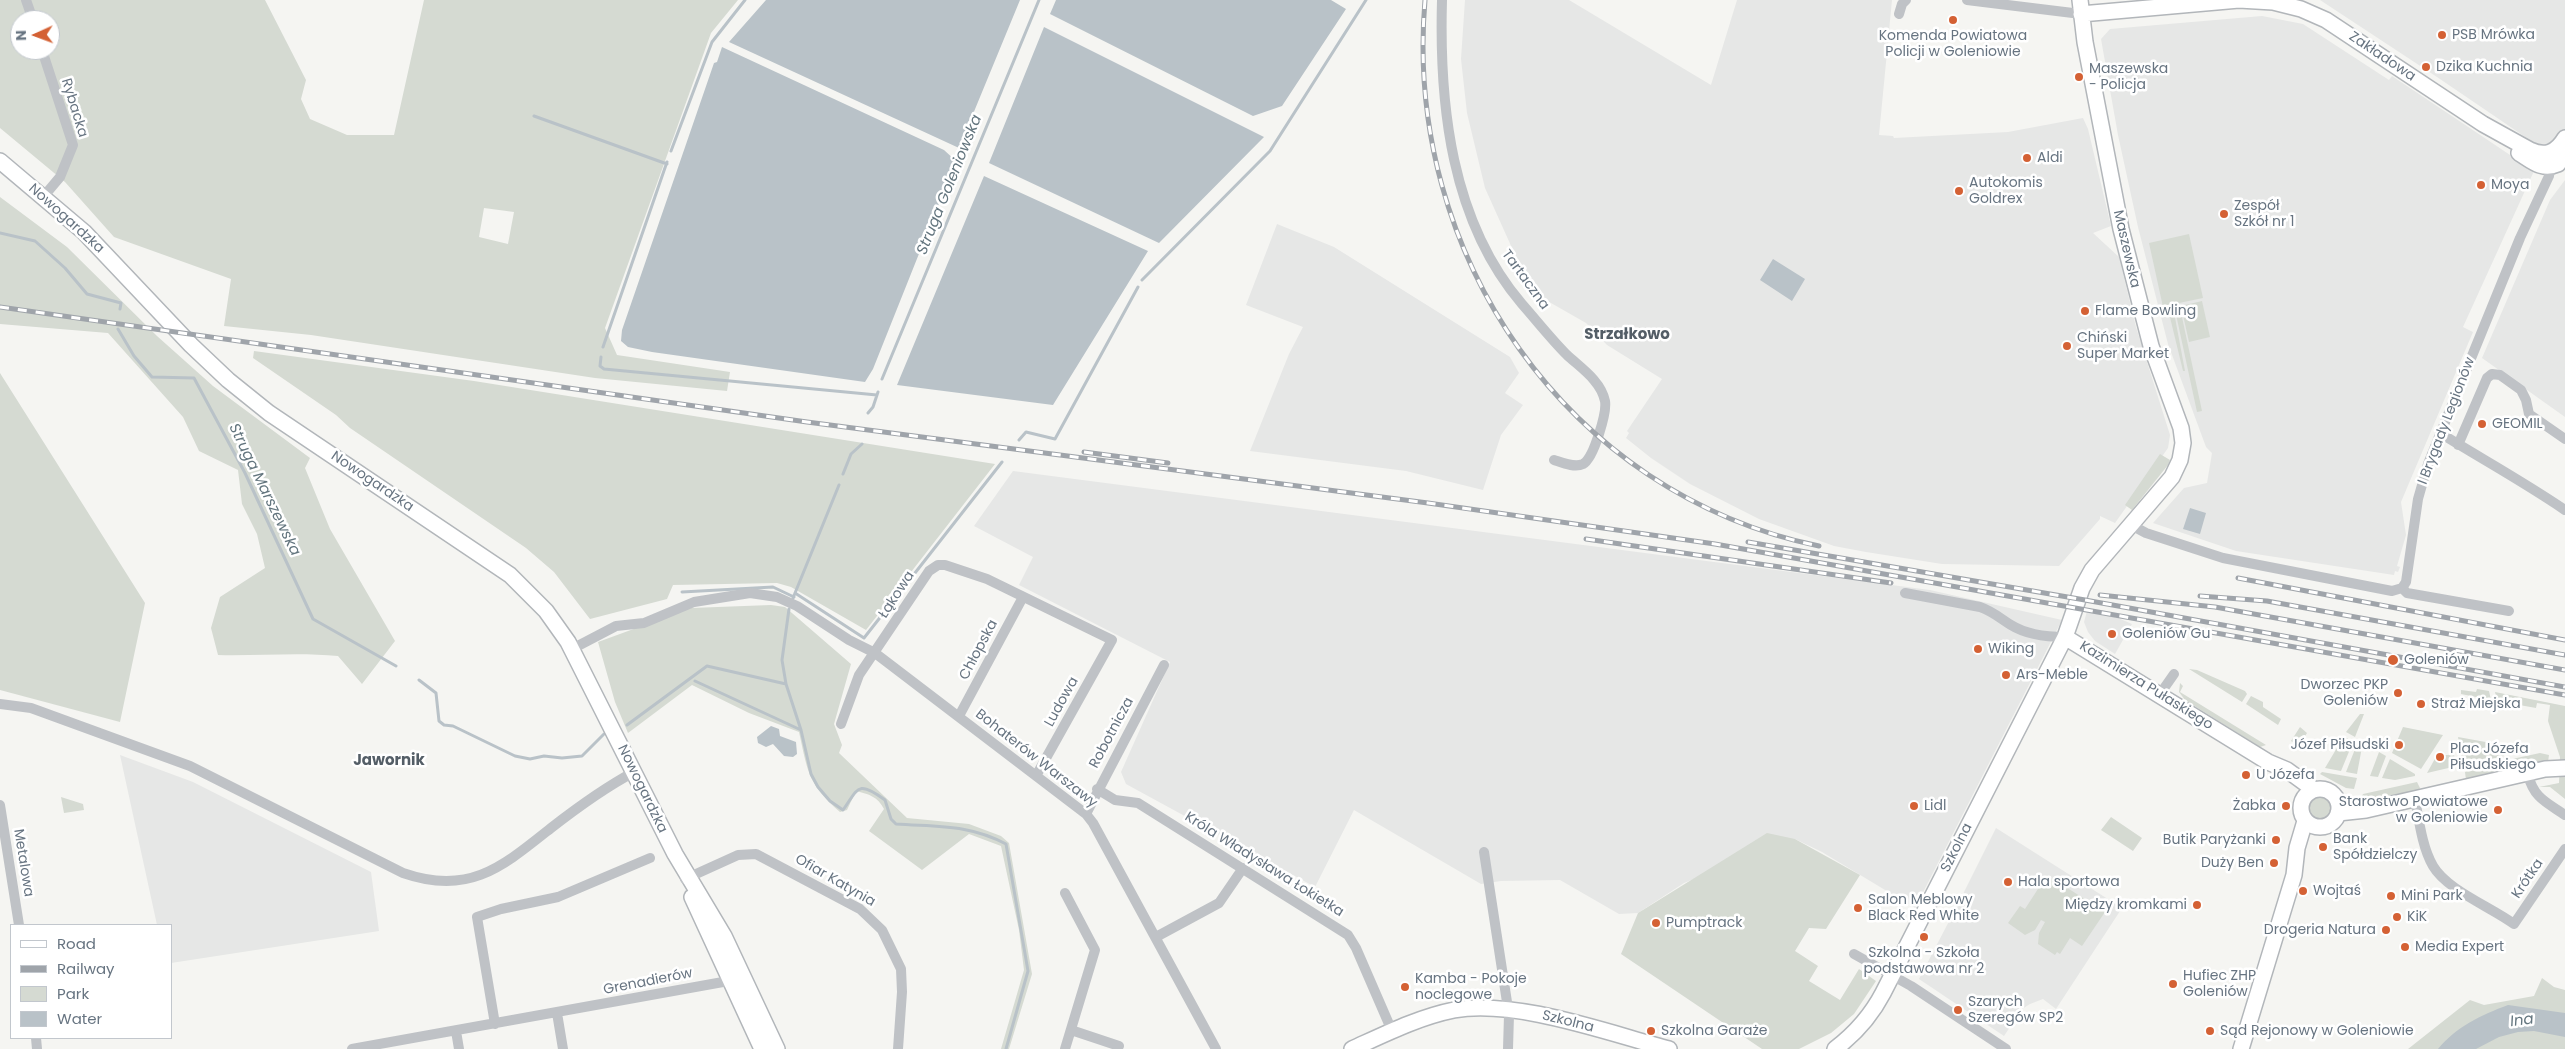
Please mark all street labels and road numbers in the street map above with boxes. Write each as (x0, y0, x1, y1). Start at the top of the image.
street label: Zakładowa (2346, 29, 2418, 85)
street label: Rybacka (57, 77, 91, 139)
street label: Nowogardzka (25, 181, 107, 257)
street label: Maszewska (2109, 208, 2143, 290)
street label: Tartaczna (1498, 247, 1552, 313)
street label: I Brygady Legionów (2415, 355, 2479, 487)
street label: Nowogardzka (328, 448, 416, 516)
street label: Łąkowa (876, 568, 918, 622)
street label: Chłopska (956, 617, 1002, 683)
street label: Kazimierza Pułaskiego (2076, 638, 2216, 734)
street label: Ludowa (1041, 674, 1083, 730)
street label: Robotnicza (1086, 695, 1138, 771)
street label: Bohaterów Warszawy (972, 706, 1100, 812)
street label: Nowogardzka (613, 742, 671, 836)
street label: Króla Władysława Łokietka (1181, 809, 1347, 921)
street label: Szkolna (1938, 821, 1976, 875)
street label: Metalowa (9, 828, 37, 898)
street label: Ofiar Katynia (792, 851, 878, 911)
street label: Krótka (2509, 856, 2547, 902)
street label: Grenadierów (602, 965, 694, 999)
street label: Szkolna (1540, 1007, 1596, 1037)

